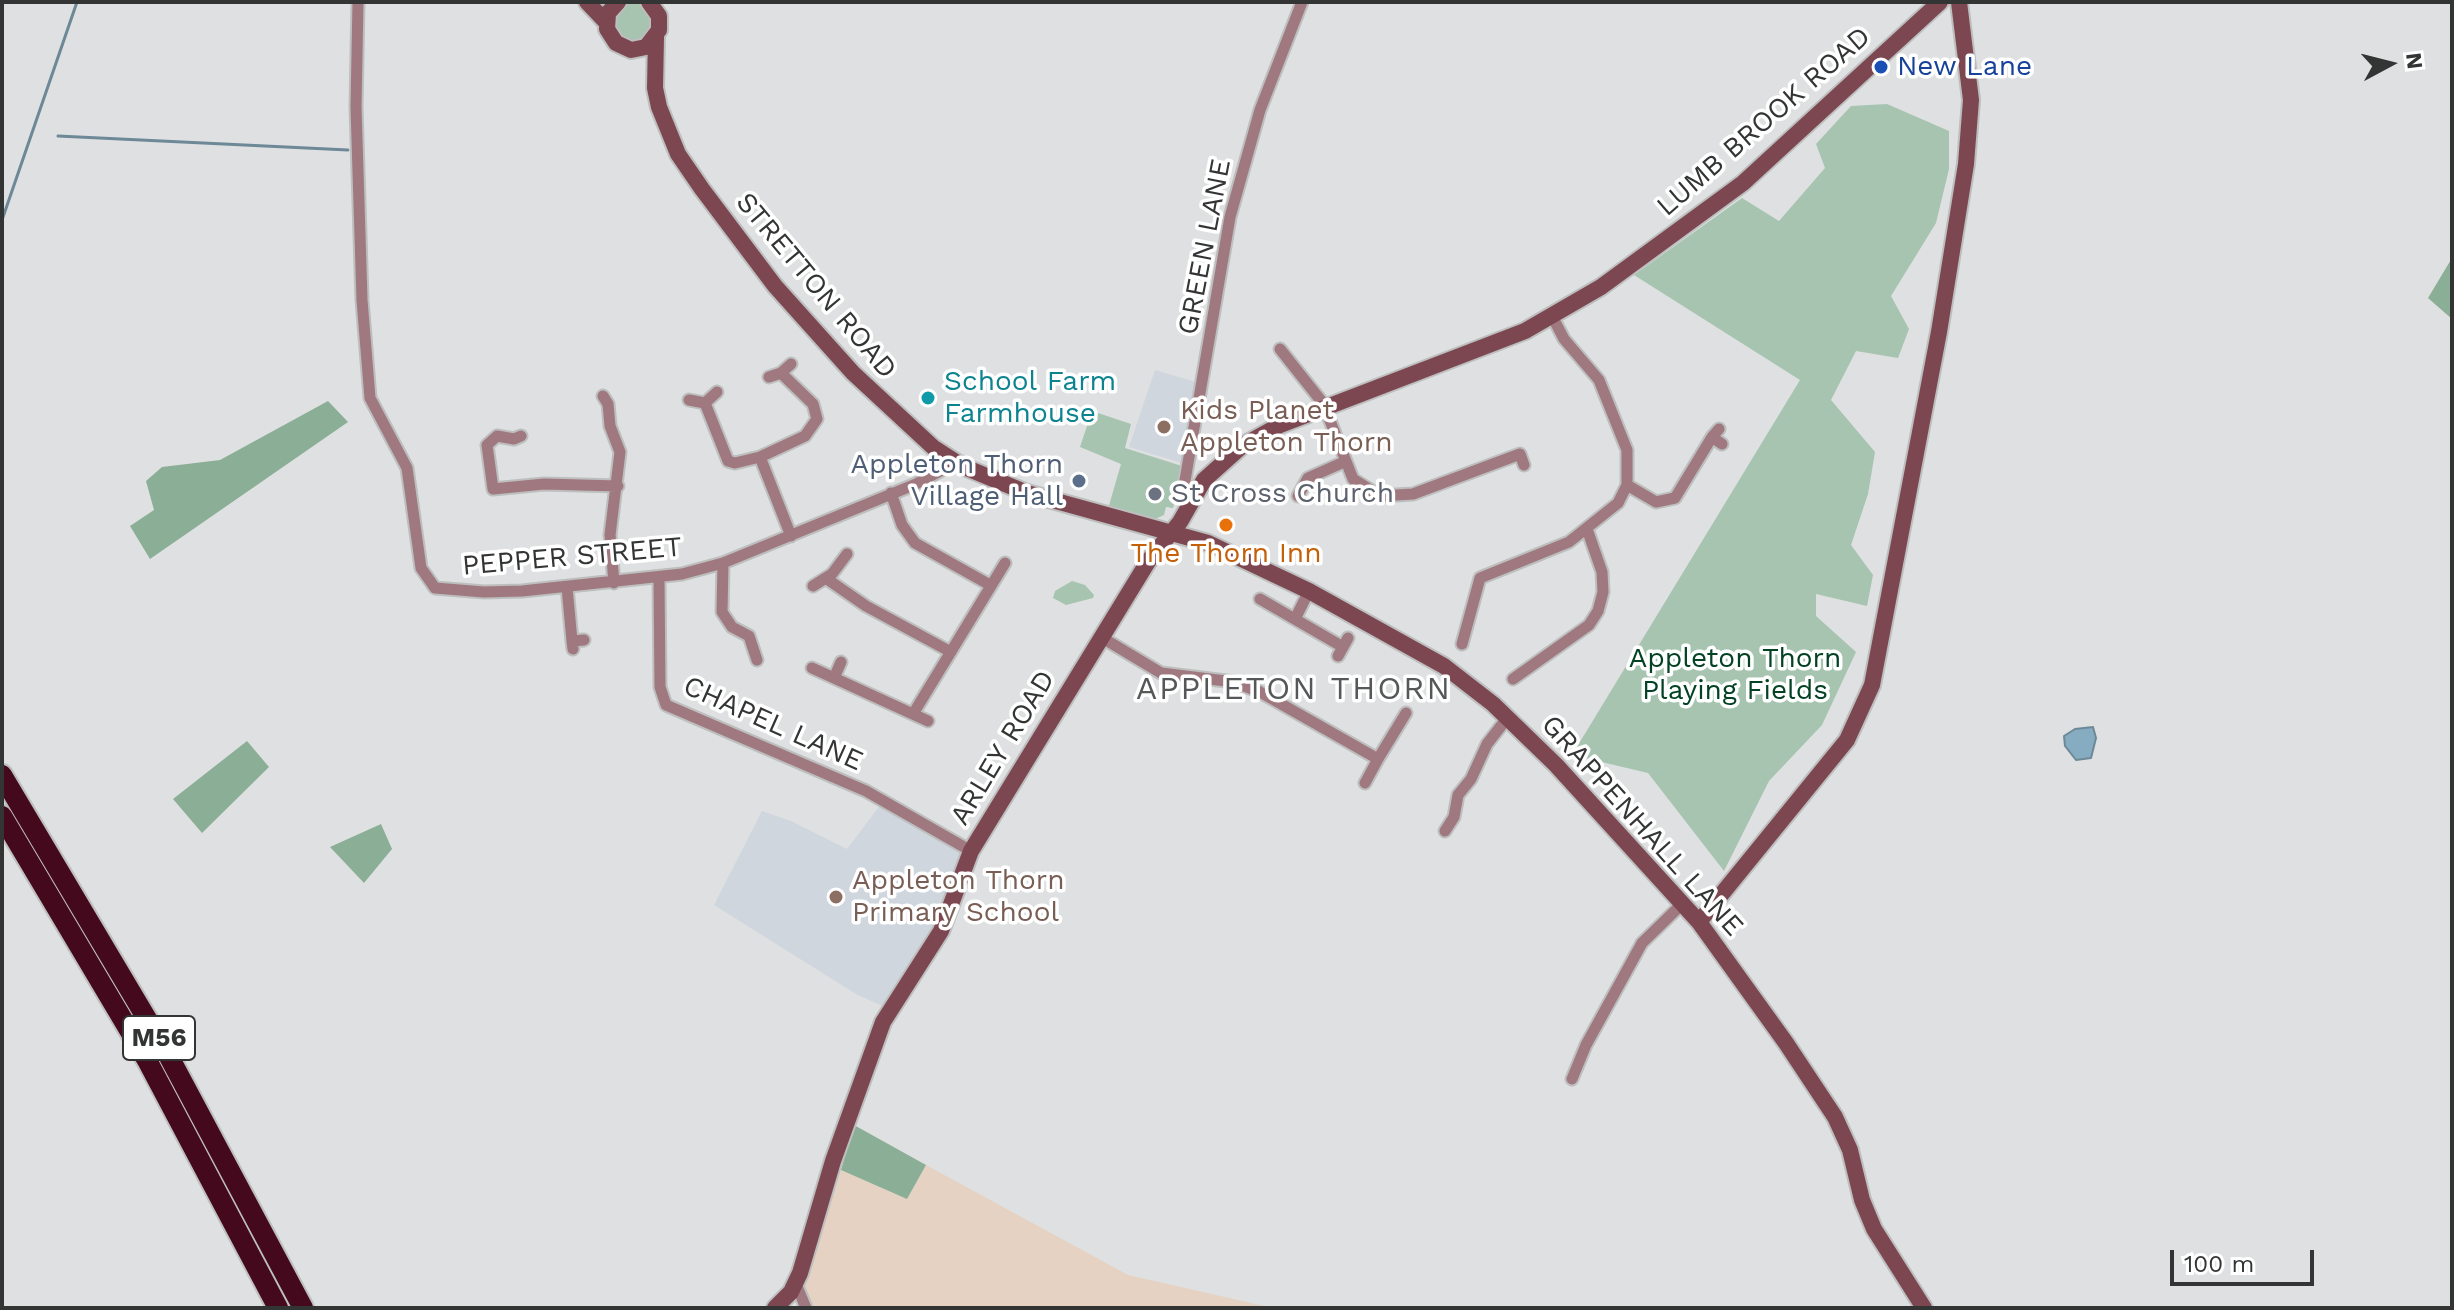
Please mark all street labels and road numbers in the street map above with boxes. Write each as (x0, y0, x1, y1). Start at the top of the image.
street label: LUMB BROOK ROAD (1650, 20, 1878, 224)
street label: GREEN LANE (1171, 156, 1239, 338)
street label: STRETTON ROAD (729, 186, 903, 386)
street label: PEPPER STREET (461, 531, 683, 583)
street label: ARLEY ROAD (944, 664, 1062, 832)
street label: CHAPEL LANE (678, 669, 868, 779)
street label: GRAPPENHALL LANE (1534, 709, 1750, 943)
road number: M56 (123, 1016, 195, 1060)

